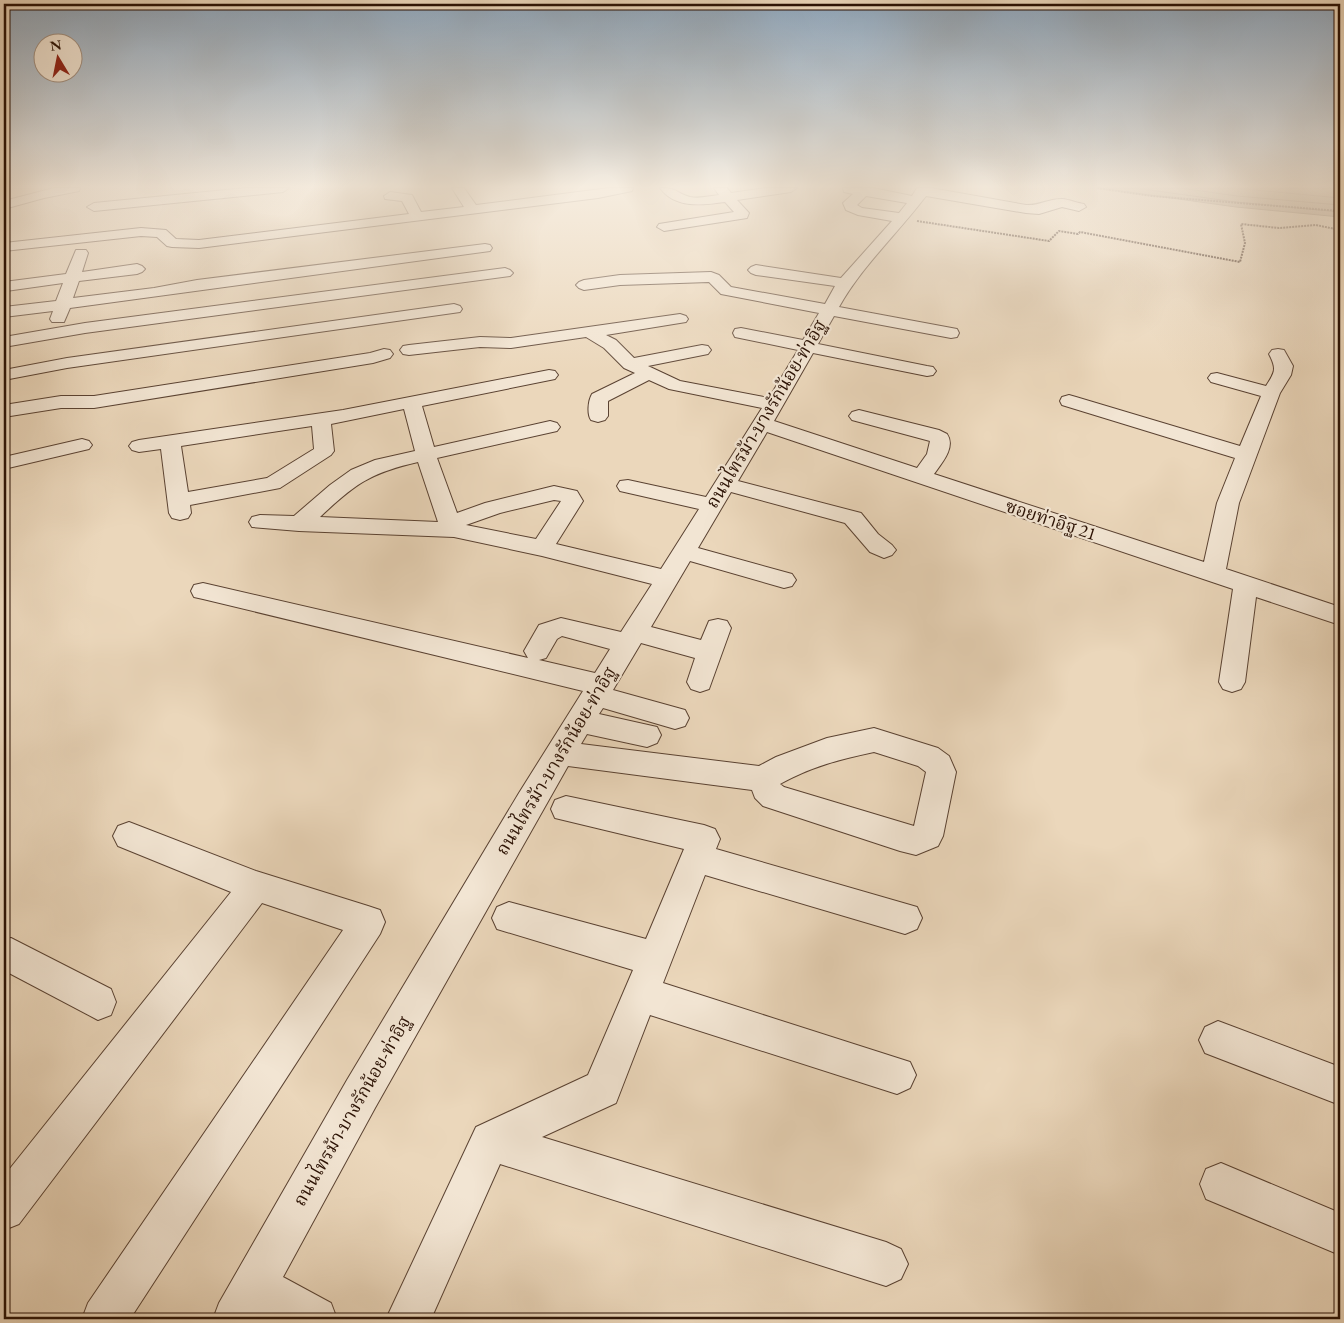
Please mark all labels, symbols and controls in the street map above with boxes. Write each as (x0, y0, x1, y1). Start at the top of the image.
north arrow (32, 32, 82, 82)
text: N (49, 35, 64, 55)
street label: ถนนไทรม้า-บางรักน้อย-ท่าอิฐ (700, 315, 831, 512)
street label: ซอยท่าอิฐ 21 (1003, 494, 1100, 545)
street label: ถนนไทรม้า-บางรักน้อย-ท่าอิฐ (490, 662, 621, 859)
street label: ถนนไทรม้า-บางรักน้อย-ท่าอิฐ (288, 1012, 415, 1210)

